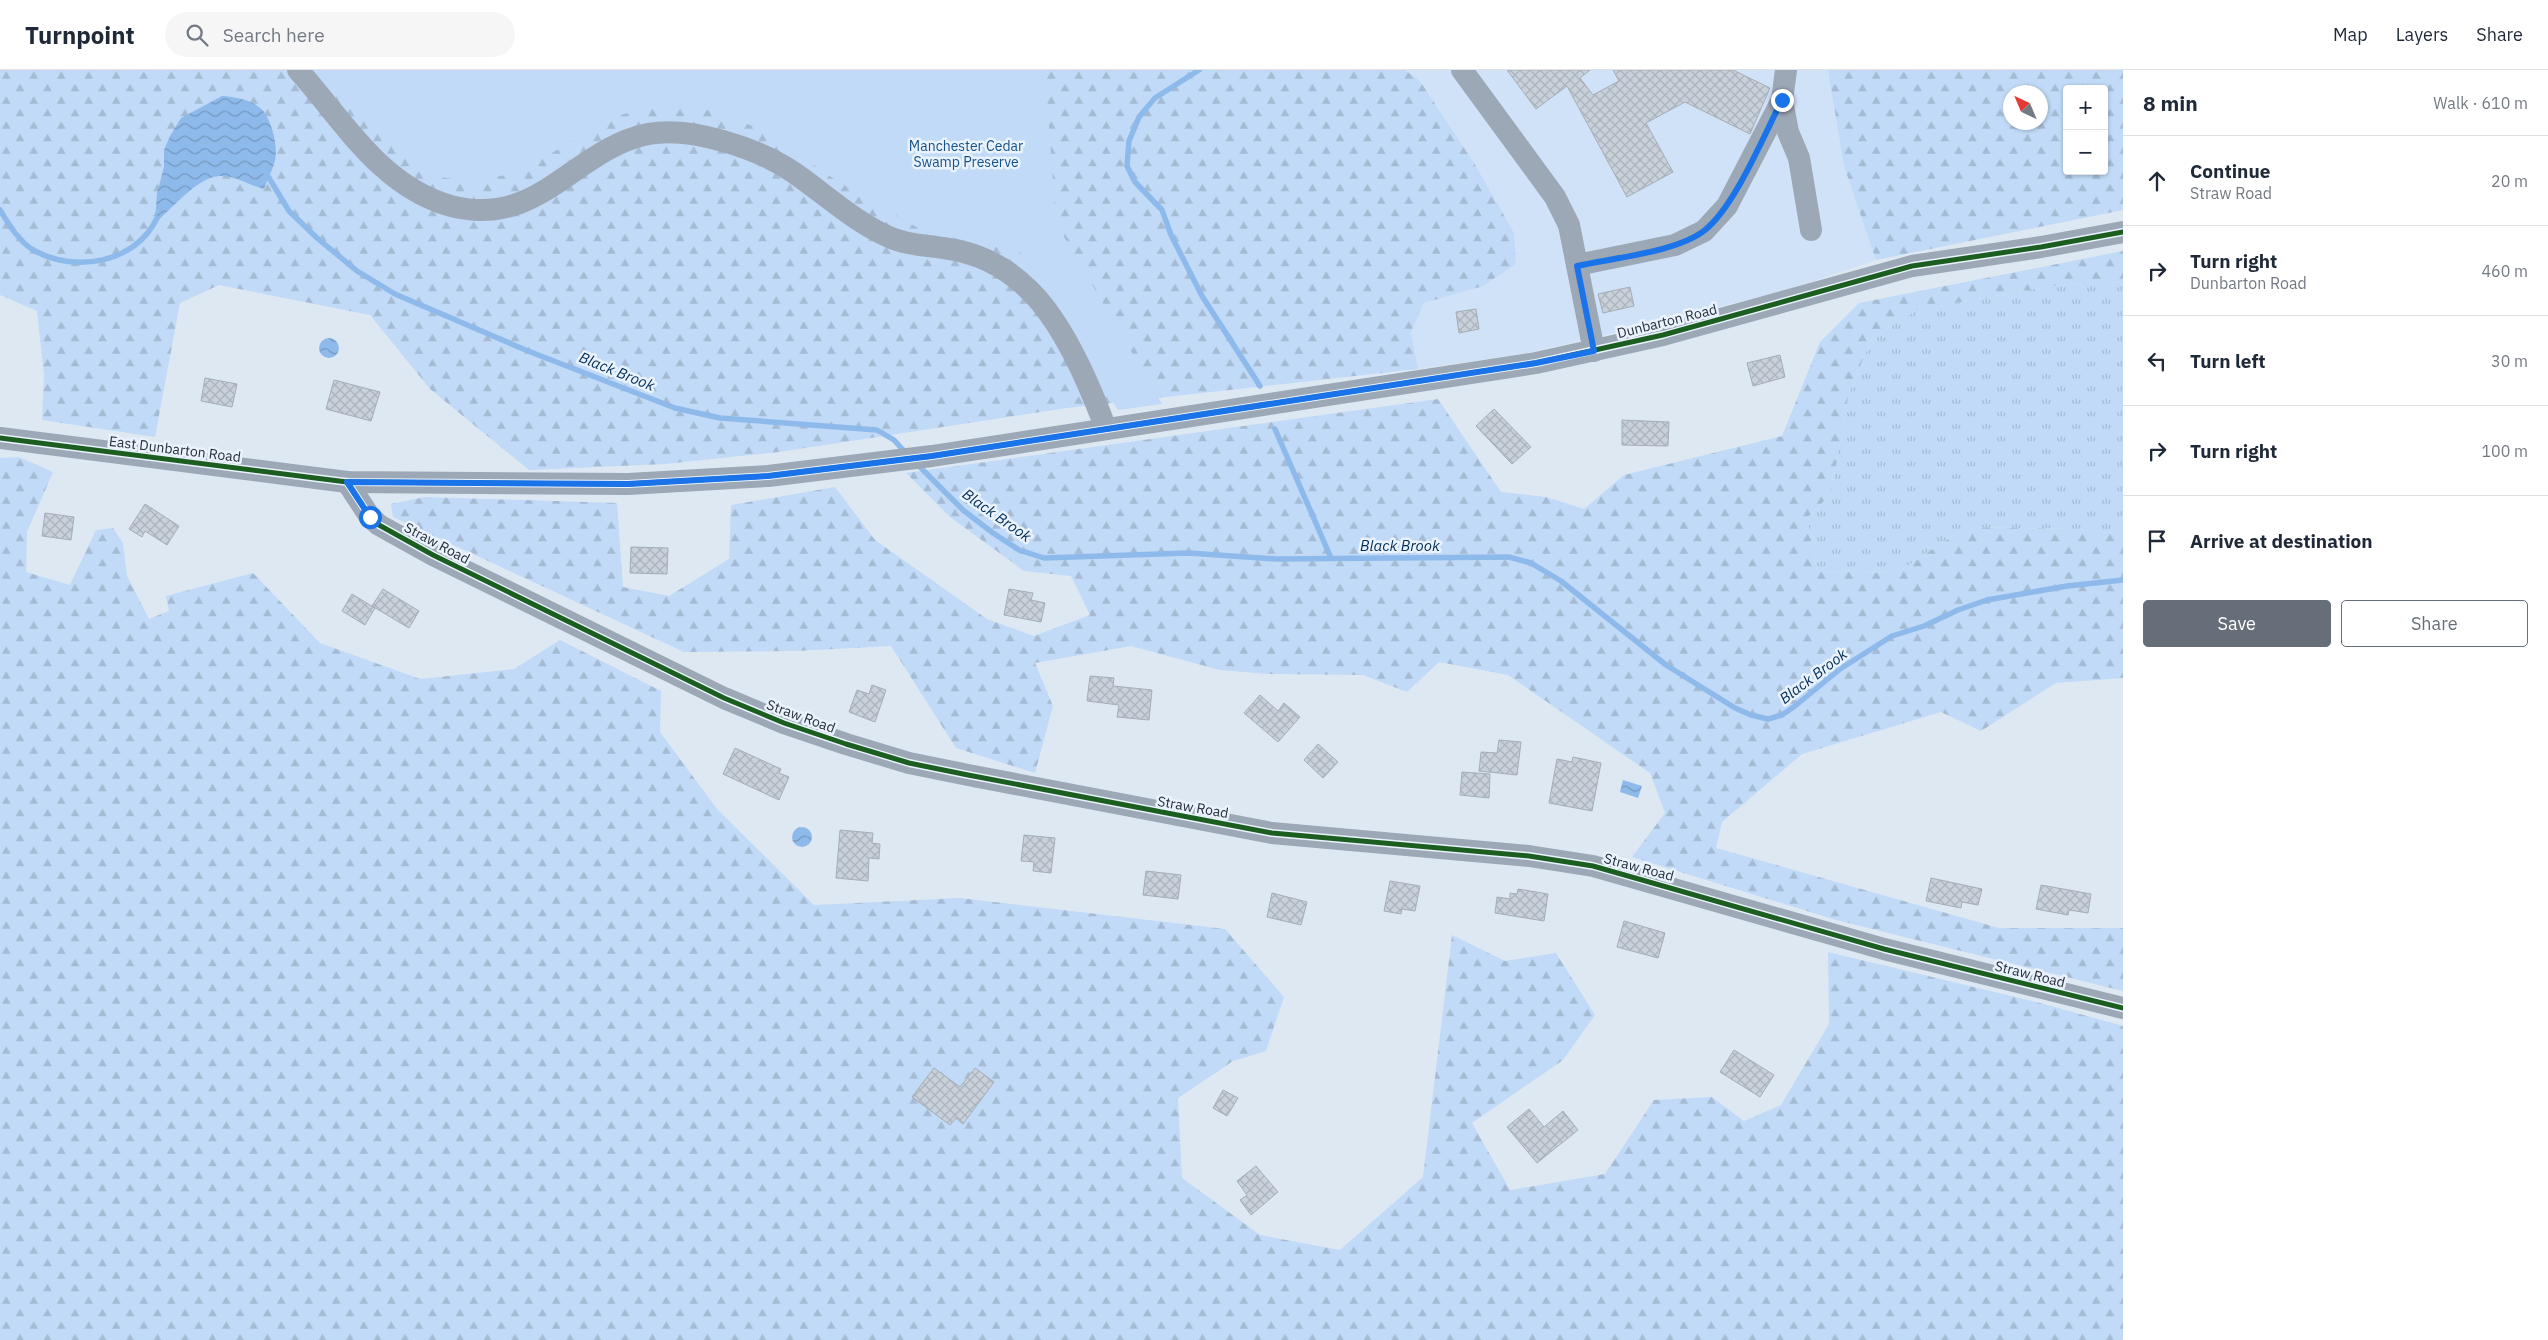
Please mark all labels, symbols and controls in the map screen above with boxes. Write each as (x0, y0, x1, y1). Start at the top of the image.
search box (165, 12, 515, 57)
text: Turnpoint (25, 19, 135, 51)
icon: search (183, 21, 211, 49)
text: Search here (223, 23, 325, 47)
text: Map (2333, 23, 2368, 46)
text: Layers (2396, 23, 2448, 46)
text: Share (2476, 23, 2523, 46)
north arrow (2003, 85, 2048, 130)
map controls (2063, 85, 2108, 175)
button: + (2063, 85, 2108, 130)
route end (1771, 89, 1794, 112)
text: 8 min (2143, 89, 2198, 117)
text: Walk · 610 m (2433, 93, 2528, 113)
button: − (2063, 130, 2108, 175)
park label: Manchester Cedar Swamp Preserve (909, 137, 1023, 171)
text: Continue (2190, 159, 2270, 183)
icon: ahead (2143, 167, 2171, 195)
text: 20 m (2491, 171, 2528, 191)
text: Straw Road (2190, 183, 2272, 203)
text: Turn right (2190, 249, 2277, 273)
icon: right (2143, 257, 2171, 285)
text: 460 m (2481, 261, 2528, 281)
text: Dunbarton Road (2190, 273, 2307, 293)
street label: Dunbarton Road (1615, 300, 1719, 342)
water label: Black Brook (576, 347, 658, 395)
icon: left (2143, 347, 2171, 375)
text: Turn left (2190, 349, 2266, 373)
text: 30 m (2491, 351, 2528, 371)
street label: East Dunbarton Road (108, 432, 242, 466)
icon: right (2143, 437, 2171, 465)
text: Turn right (2190, 439, 2277, 463)
text: 100 m (2481, 441, 2528, 461)
water label: Black Brook (959, 484, 1035, 546)
route start (359, 506, 382, 529)
street label: Straw Road (401, 518, 473, 568)
icon: arrive (2143, 527, 2171, 555)
text: Arrive at destination (2190, 529, 2373, 553)
water label: Black Brook (1360, 536, 1440, 555)
button: Save (2143, 600, 2331, 647)
button: Share (2341, 600, 2528, 647)
water label: Black Brook (1775, 644, 1851, 708)
street label: Straw Road (764, 695, 838, 737)
street label: Straw Road (1156, 792, 1230, 822)
street label: Straw Road (1602, 849, 1676, 885)
street label: Straw Road (1993, 957, 2067, 991)

